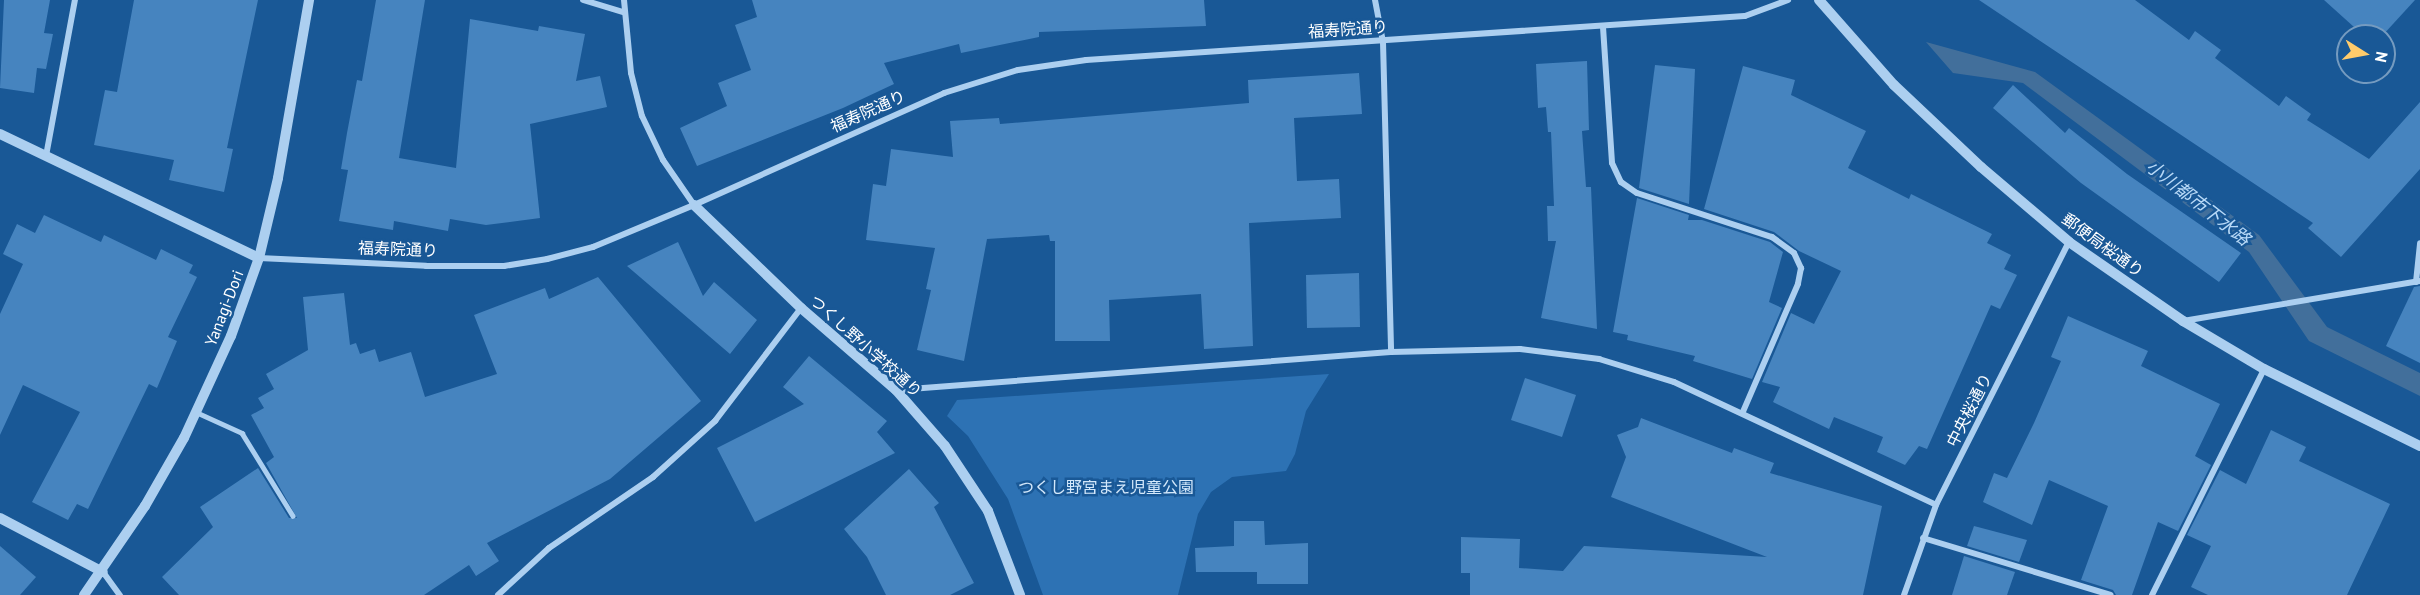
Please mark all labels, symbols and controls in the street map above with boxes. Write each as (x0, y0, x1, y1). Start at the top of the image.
street label: 福寿院通り (1307, 17, 1389, 41)
north arrow (2336, 24, 2396, 84)
text: N (2371, 50, 2393, 64)
street label: 福寿院通り (828, 86, 908, 136)
water label: 小川都市下水路 (2142, 156, 2254, 250)
street label: 郵便局桜通り (2059, 209, 2147, 281)
street label: 福寿院通り (358, 238, 438, 260)
street label: Yanagi-Dori (201, 267, 247, 349)
street label: つくし野小学校通り (806, 291, 926, 401)
street label: 中央桜通り (1942, 370, 1996, 450)
park label: つくし野宮まえ児童公園 (1018, 477, 1194, 497)

